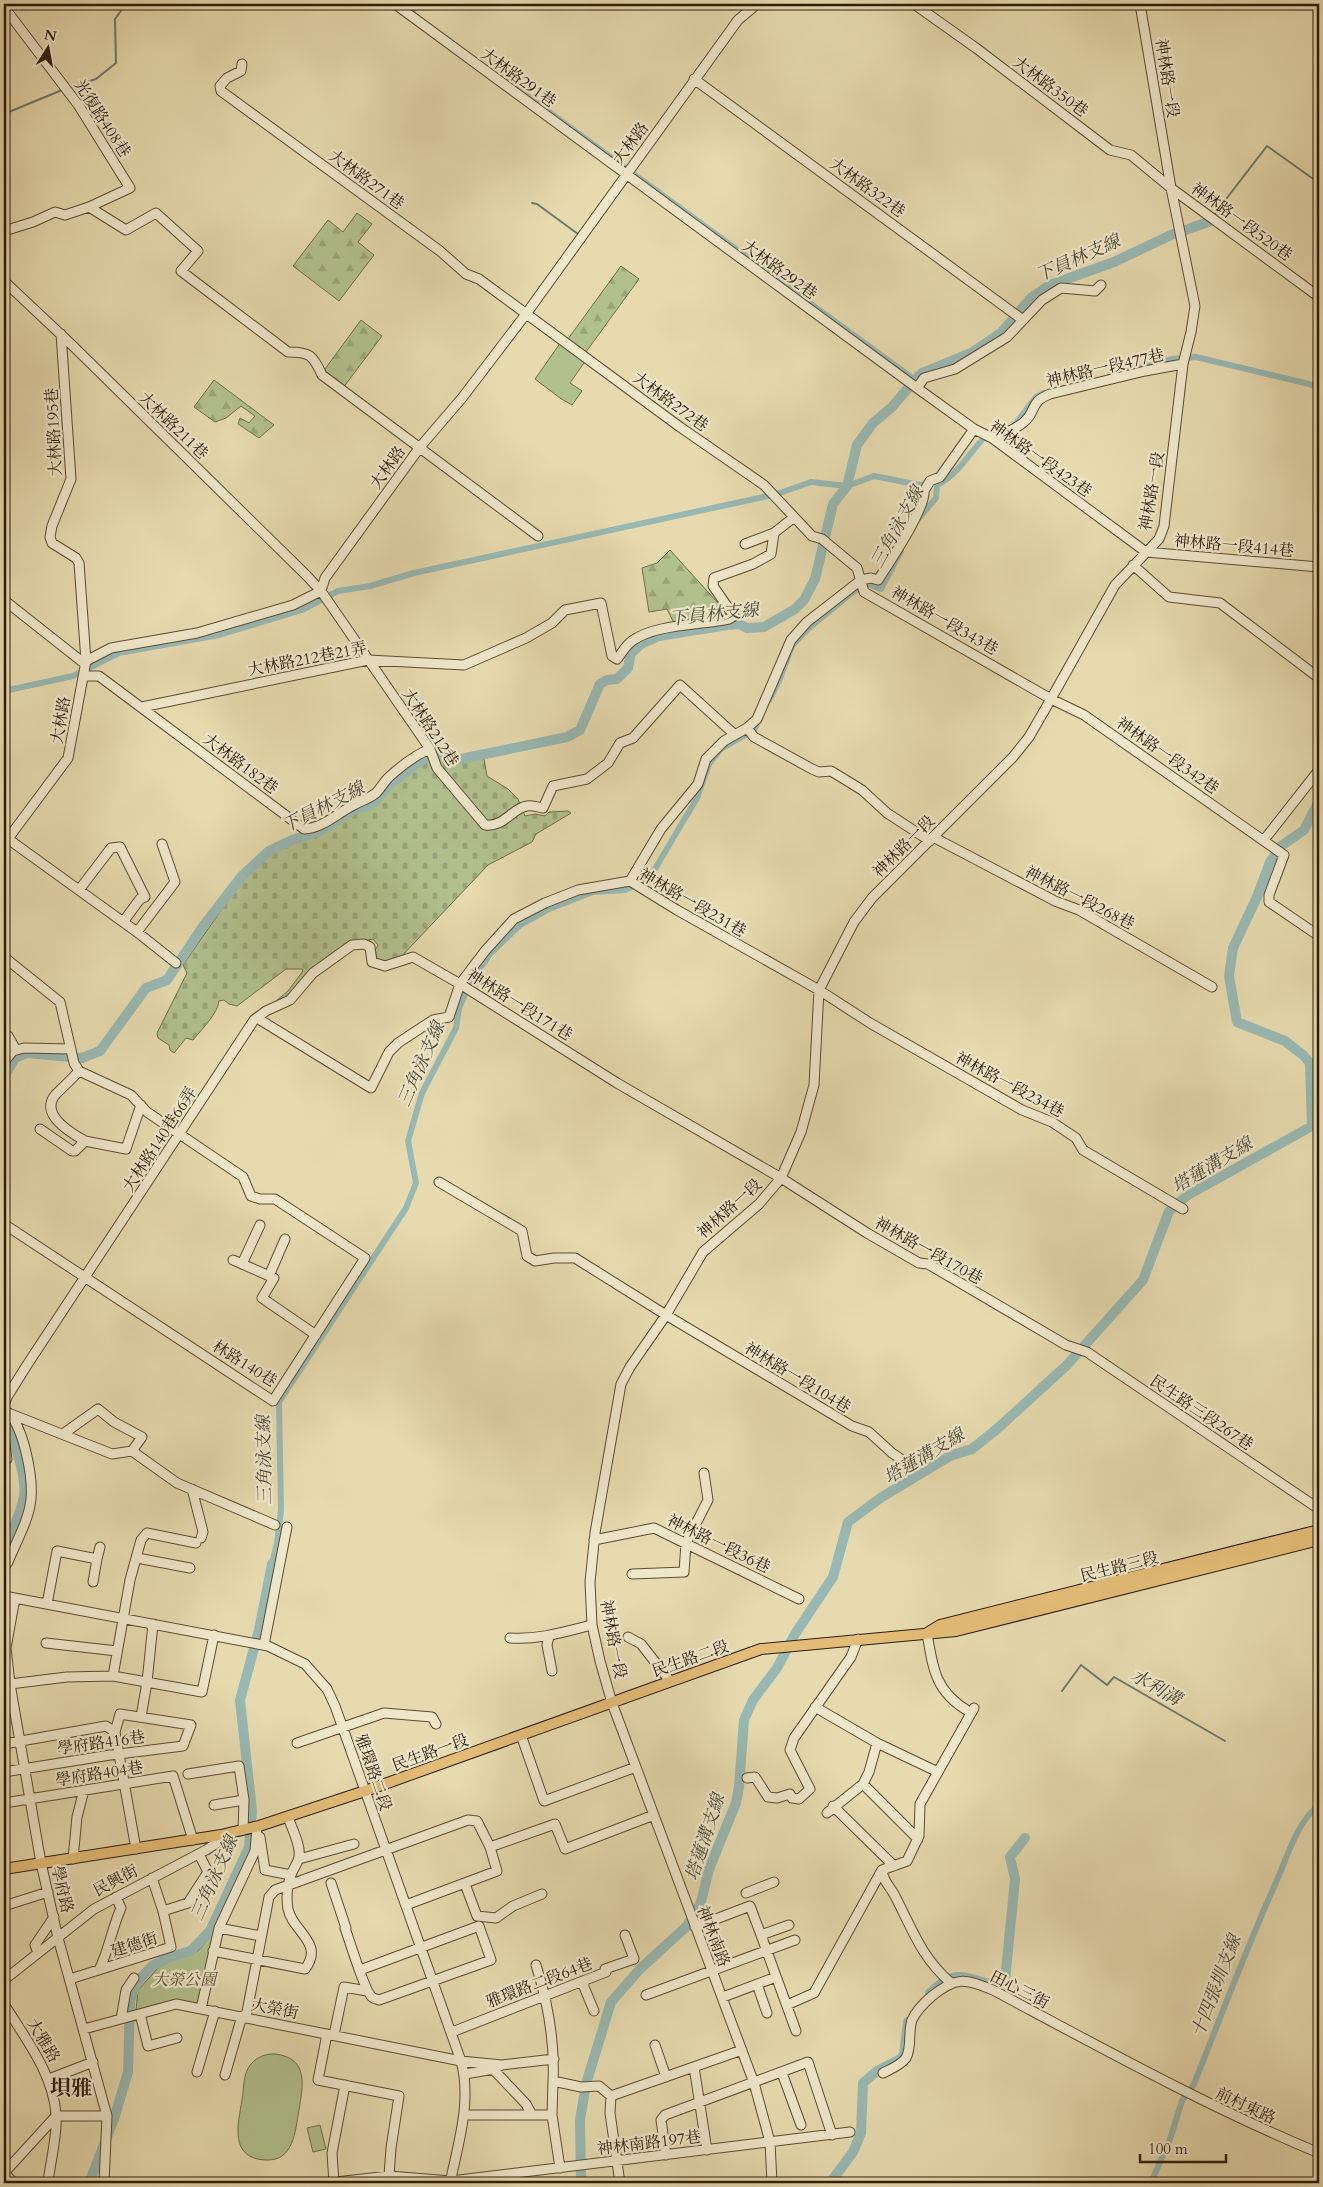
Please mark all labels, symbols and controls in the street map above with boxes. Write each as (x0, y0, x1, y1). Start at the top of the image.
north arrow (22, 22, 72, 72)
text: N (43, 25, 58, 46)
street label: 神林路一段 (1150, 37, 1184, 119)
street label: 大林路291巷 (476, 43, 561, 113)
street label: 大林路350巷 (1008, 51, 1092, 122)
street label: 光復路408巷 (69, 75, 136, 162)
street label: 大林路 (608, 118, 654, 169)
street label: 大林路271巷 (324, 145, 409, 215)
street label: 大林路322巷 (825, 153, 910, 223)
street label: 神林路一段520巷 (1186, 177, 1297, 266)
water label: 下員林支線 (1032, 228, 1126, 288)
street label: 大林路292巷 (737, 235, 822, 305)
street label: 神林路一段477巷 (1044, 344, 1166, 392)
street label: 大林路272巷 (628, 367, 713, 437)
street label: 大林路195巷 (41, 387, 67, 477)
street label: 大林路211巷 (134, 387, 213, 464)
street label: 神林路一段423巷 (985, 415, 1096, 502)
street label: 大林路 (365, 442, 411, 493)
street label: 神林路一段 (1134, 450, 1170, 532)
water label: 三角泳支線 (865, 480, 931, 573)
street label: 神林路一段414巷 (1173, 530, 1295, 562)
street label: 神林路一段343巷 (887, 581, 1002, 661)
water label: 下員林支線 (668, 597, 762, 632)
street label: 大林路212巷21弄 (246, 637, 369, 681)
street label: 大林路212巷 (397, 684, 464, 771)
street label: 大林路 (46, 695, 76, 746)
street label: 神林路一段342巷 (1112, 712, 1223, 799)
street label: 大林路182巷 (198, 728, 282, 799)
water label: 下員林支線 (277, 775, 371, 839)
street label: 神林路一段 (868, 811, 940, 883)
street label: 神林路一段268巷 (1021, 861, 1138, 935)
street label: 神林路一段231巷 (635, 863, 750, 943)
street label: 神林路一段171巷 (463, 964, 576, 1046)
water label: 三角泳支線 (392, 1016, 452, 1110)
street label: 神林路一段234巷 (951, 1047, 1068, 1123)
street label: 大林路140巷66弄 (118, 1083, 202, 1196)
water label: 塔蓮溝支線 (1167, 1131, 1259, 1199)
street label: 神林路一段 (693, 1174, 767, 1244)
street label: 神林路一段170巷 (870, 1212, 987, 1290)
street label: 林路140巷 (208, 1335, 281, 1392)
street label: 神林路一段104巷 (740, 1337, 855, 1418)
street label: 民生路三段267巷 (1145, 1370, 1258, 1456)
water label: 三角泳支線 (251, 1413, 278, 1505)
water label: 塔蓮溝支線 (879, 1422, 971, 1490)
street label: 神林路一段36巷 (663, 1509, 774, 1578)
street label: 民生路三段 (1078, 1547, 1161, 1587)
street label: 神林路一段 (595, 1598, 631, 1681)
street label: 民生路二段 (649, 1636, 732, 1682)
water label: 水利溝 (1126, 1663, 1188, 1713)
street label: 學府路416巷 (56, 1726, 147, 1760)
street label: 民生路一段 (389, 1729, 472, 1777)
street label: 雅環路二段 (350, 1731, 396, 1814)
street label: 學府路404巷 (54, 1756, 145, 1792)
water label: 塔蓮溝支線 (680, 1789, 732, 1884)
water label: 三角泳支線 (185, 1830, 245, 1924)
street label: 民興街 (89, 1860, 142, 1902)
street label: 學府路 (46, 1863, 78, 1915)
street label: 神林南路 (691, 1903, 735, 1970)
street label: 建德街 (108, 1927, 161, 1963)
water label: 十四張圳支線 (1185, 1929, 1248, 2041)
street label: 雅環路二段64巷 (483, 1953, 596, 2013)
street label: 田心三街 (986, 1966, 1053, 2014)
park label: 大榮公園 (152, 1969, 219, 1991)
street label: 大榮街 (249, 1994, 300, 2024)
street label: 大雅路 (21, 2014, 65, 2067)
district label: 垻雅 (50, 2074, 92, 2103)
street label: 前村東路 (1212, 2082, 1279, 2129)
street label: 神林南路197巷 (596, 2126, 702, 2160)
scale bar (1140, 2132, 1227, 2164)
text: 100 m (1148, 2139, 1188, 2159)

